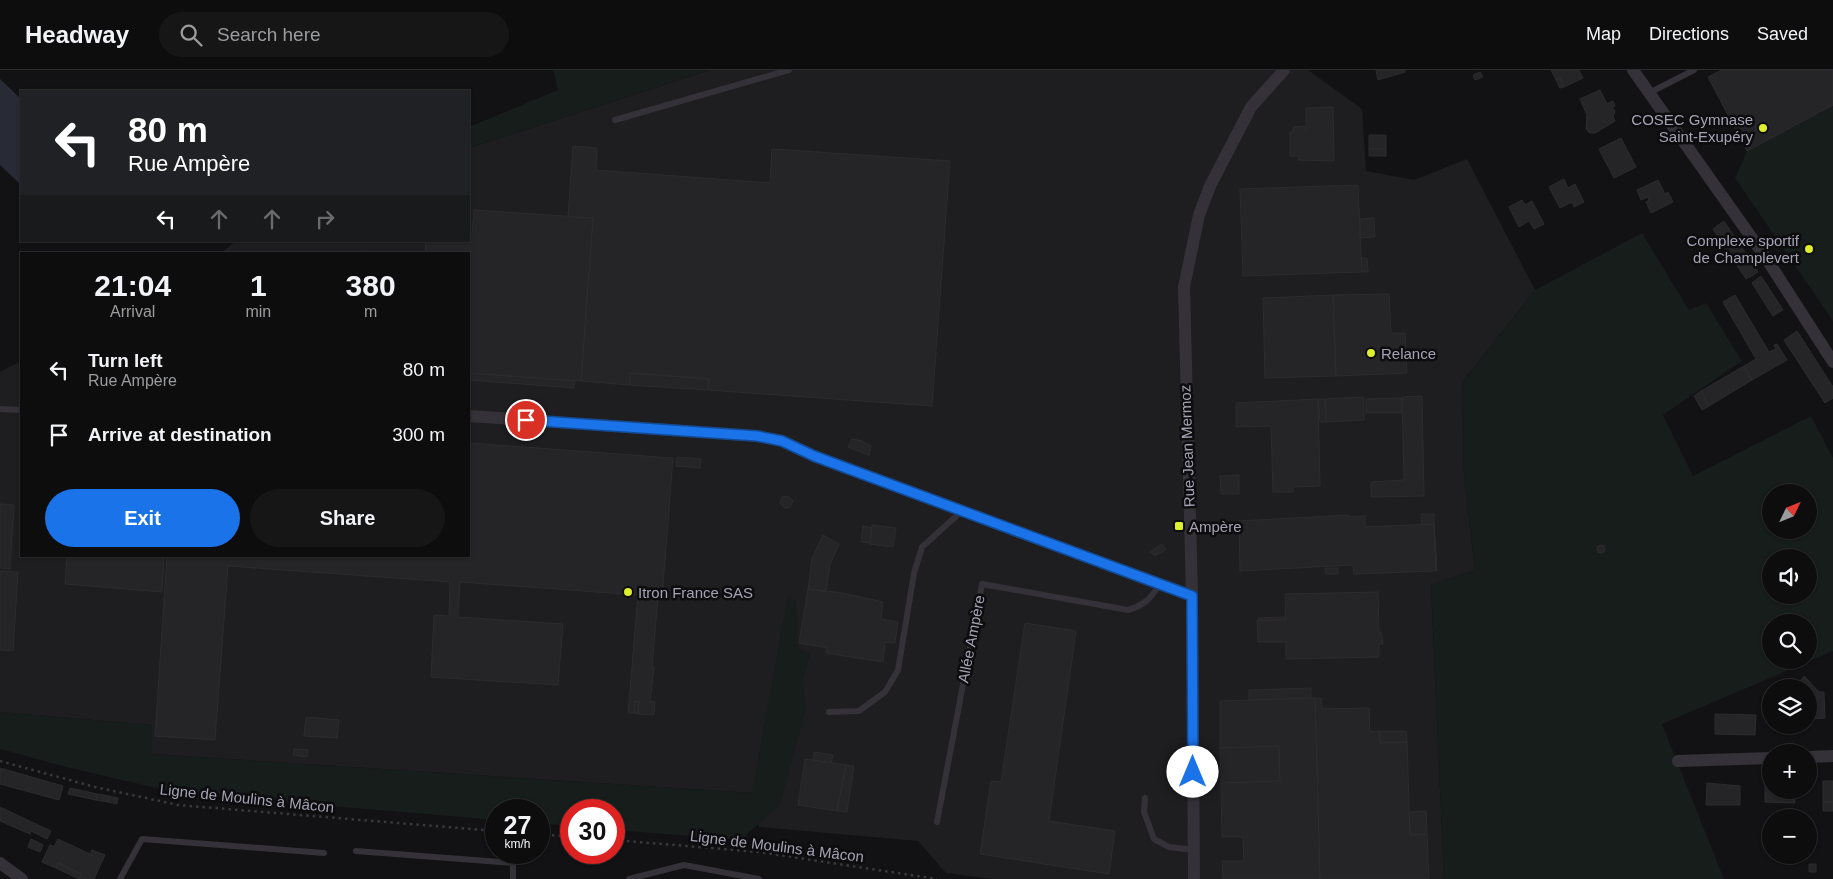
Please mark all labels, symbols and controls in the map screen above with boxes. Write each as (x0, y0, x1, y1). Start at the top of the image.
search box (159, 12, 509, 57)
text: Headway (25, 21, 129, 48)
icon: search (177, 21, 205, 49)
text: Search here (217, 24, 321, 45)
text: Map (1586, 24, 1621, 44)
text: Directions (1649, 24, 1729, 44)
text: Saved (1757, 24, 1808, 44)
icon: left (45, 110, 110, 175)
text: 80 m (128, 110, 208, 149)
place label: COSEC Gymnase Saint-Exupéry (1631, 111, 1753, 145)
marker: COSEC Gymnase Saint-Exupéry (1757, 122, 1769, 134)
text: Rue Ampère (128, 151, 250, 176)
icon: left (152, 205, 180, 233)
icon: ahead (205, 205, 233, 233)
icon: ahead (258, 205, 286, 233)
icon: right (311, 205, 339, 233)
place label: Complexe sportif de Champlevert (1686, 232, 1800, 266)
marker: Complexe sportif de Champlevert (1803, 243, 1815, 255)
text: 21:04 (94, 269, 171, 302)
text: 1 (250, 269, 267, 302)
text: 380 (346, 269, 396, 302)
text: Arrival (110, 303, 155, 320)
text: min (245, 303, 271, 320)
text: m (364, 303, 377, 320)
place label: Relance (1381, 345, 1436, 362)
marker: Relance (1365, 347, 1377, 359)
text: Turn left (88, 350, 163, 371)
icon: left (45, 356, 73, 384)
text: 80 m (403, 359, 445, 380)
text: Rue Ampère (88, 372, 177, 389)
street label: Rue Jean Mermoz (1176, 384, 1198, 508)
pin (505, 399, 547, 441)
icon: arrive (512, 406, 540, 434)
icon: arrive (45, 421, 73, 449)
text: Arrive at destination (88, 424, 272, 445)
text: 300 m (392, 424, 445, 445)
north arrow (1762, 484, 1818, 539)
map controls (1762, 484, 1817, 864)
button: Exit (45, 489, 240, 547)
button: Share (250, 489, 445, 547)
place label: Ampère (1189, 518, 1242, 535)
marker: Ampère (1173, 520, 1185, 532)
button: sound (1762, 549, 1817, 604)
place label: Itron France SAS (638, 584, 753, 601)
marker: Itron France SAS (622, 586, 634, 598)
street label: Allée Ampère (954, 594, 988, 684)
button: search (1762, 614, 1817, 669)
button: layers (1762, 679, 1817, 734)
button: + (1762, 744, 1817, 799)
position arrow (1166, 745, 1218, 797)
street label: Ligne de Moulins à Mâcon (159, 780, 335, 816)
speed limit sign: 30 (560, 799, 625, 864)
button: − (1762, 809, 1817, 864)
text: 27 (504, 811, 531, 839)
street label: Ligne de Moulins à Mâcon (689, 827, 865, 865)
text: km/h (504, 837, 531, 851)

